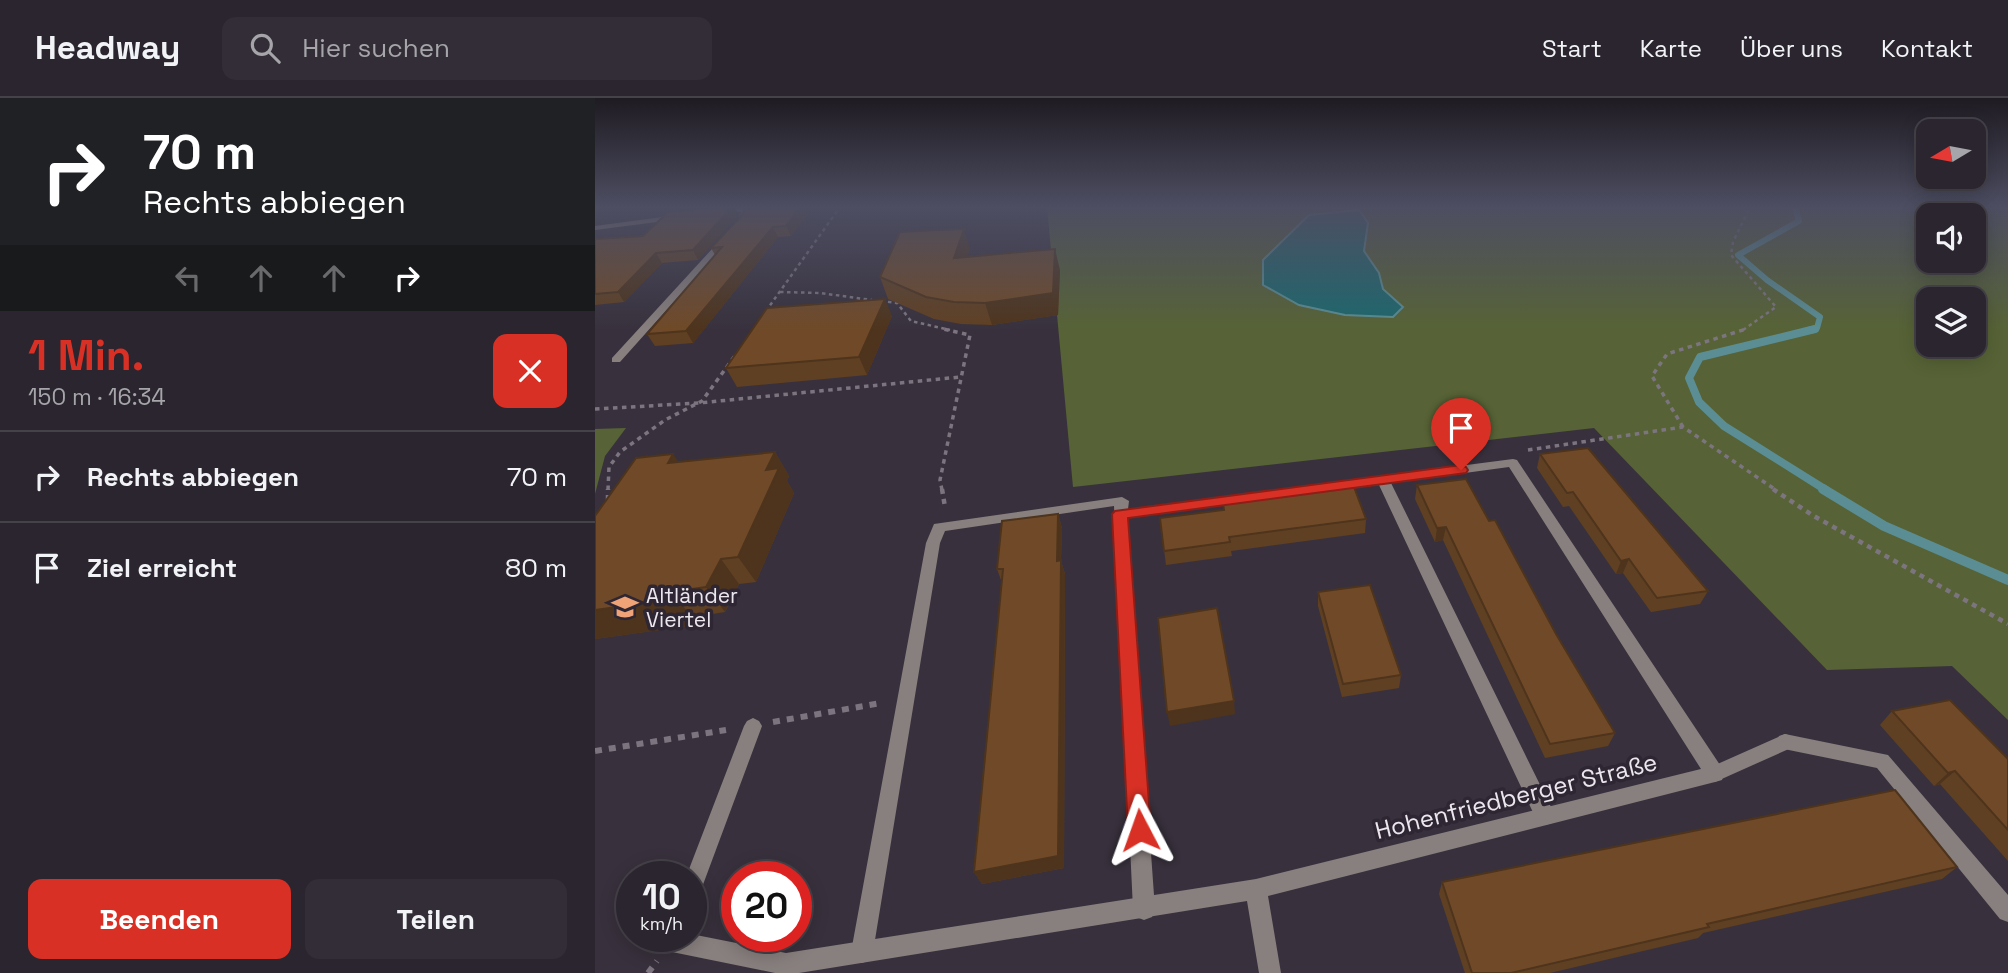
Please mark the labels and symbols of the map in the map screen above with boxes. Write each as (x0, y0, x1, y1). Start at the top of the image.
north arrow (1916, 119, 1986, 189)
pin (1431, 398, 1491, 470)
place label: Altländer Viertel (646, 582, 738, 633)
school or university icon: Altländer Viertel (610, 592, 640, 622)
street label: Hohenfriedberger Straße (1372, 746, 1660, 846)
position arrow (1103, 793, 1177, 867)
speed limit sign: 20 (721, 861, 812, 952)

